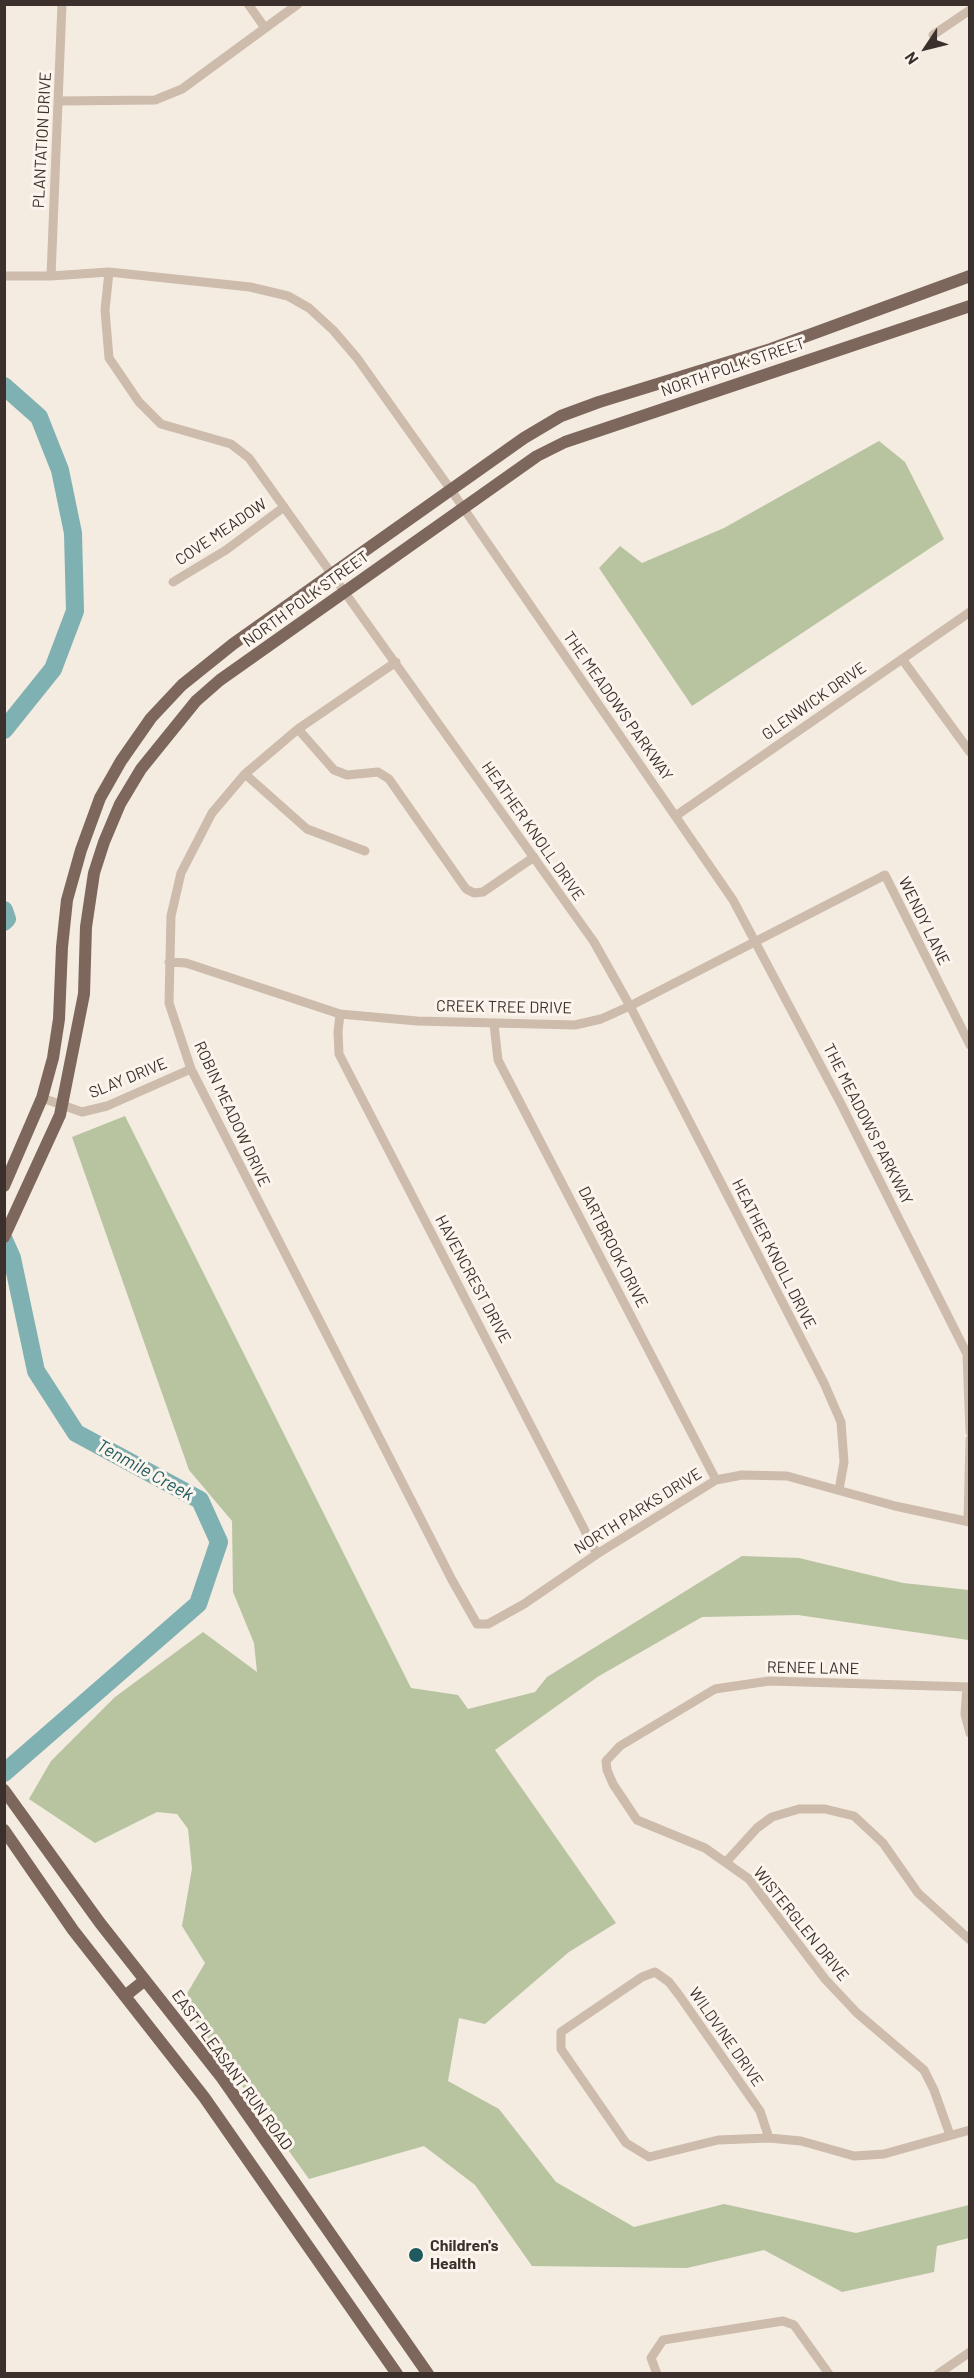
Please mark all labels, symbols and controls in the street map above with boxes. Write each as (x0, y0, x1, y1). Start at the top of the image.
north arrow (896, 18, 956, 78)
text: N (900, 49, 922, 68)
street label: PLANTATION DRIVE (29, 71, 55, 209)
street label: NORTH POLK STREET (658, 333, 808, 401)
street label: COVE MEADOW (172, 494, 270, 570)
street label: NORTH POLK STREET (239, 547, 373, 651)
street label: THE MEADOWS PARKWAY (559, 628, 677, 784)
street label: GLENWICK DRIVE (758, 658, 870, 744)
street label: HEATHER KNOLL DRIVE (478, 758, 588, 904)
street label: WENDY LANE (894, 874, 954, 968)
street label: CREEK TREE DRIVE (436, 996, 572, 1018)
street label: ROBIN MEADOW DRIVE (190, 1038, 274, 1190)
street label: THE MEADOWS PARKWAY (819, 1040, 917, 1208)
street label: SLAY DRIVE (86, 1054, 170, 1102)
street label: HEATHER KNOLL DRIVE (728, 1176, 820, 1332)
street label: DARTBROOK DRIVE (574, 1183, 652, 1311)
street label: HAVENCREST DRIVE (431, 1212, 515, 1346)
water label: Tenmile Creek (93, 1435, 197, 1505)
street label: NORTH PARKS DRIVE (571, 1464, 705, 1558)
street label: RENEE LANE (767, 1658, 859, 1678)
street label: WISTERGLEN DRIVE (749, 1863, 853, 1985)
street label: WILDVINE DRIVE (685, 1984, 767, 2090)
street label: EAST PLEASANT RUN ROAD (167, 1986, 297, 2154)
place label: Children's Health (430, 2236, 499, 2274)
marker: Children's Health (407, 2246, 425, 2264)

